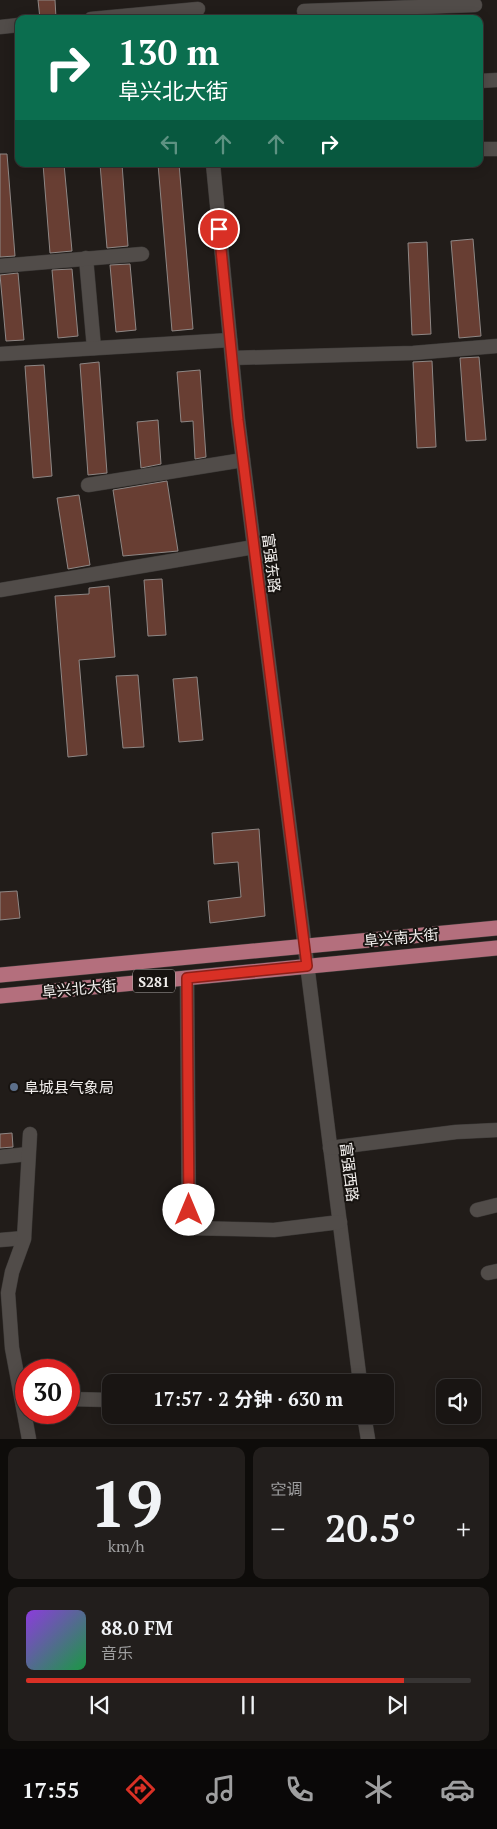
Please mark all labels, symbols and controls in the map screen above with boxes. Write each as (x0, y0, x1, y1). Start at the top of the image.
text: 130 m (118, 29, 219, 75)
icon: right (35, 35, 100, 100)
text: 阜兴北大街 (118, 76, 228, 105)
icon: left (156, 130, 184, 158)
icon: ahead (209, 130, 237, 158)
icon: ahead (262, 130, 290, 158)
icon: right (315, 130, 343, 158)
pin (198, 208, 240, 250)
icon: arrive (205, 215, 233, 243)
street label: 富强东路 (258, 532, 286, 594)
street label: 阜兴南大街 (363, 924, 439, 950)
road number: S281 (133, 969, 175, 992)
street label: 阜兴北大街 (41, 975, 117, 1001)
place label: 阜城县气象局 (24, 1077, 114, 1097)
marker: 阜城县气象局 (8, 1081, 20, 1093)
street label: 富强西路 (336, 1141, 364, 1203)
position arrow (162, 1183, 214, 1235)
speed limit sign: 30 (15, 1359, 80, 1424)
map controls (436, 1379, 481, 1424)
button: sound (436, 1379, 481, 1424)
text: 17:57 · 2 分钟 · 630 m (153, 1386, 343, 1411)
text: 19 (90, 1459, 163, 1546)
text: 空调 (271, 1478, 303, 1500)
text: 20.5° (325, 1503, 416, 1553)
text: − (271, 1510, 285, 1547)
text: + (456, 1510, 471, 1547)
text: km/h (108, 1535, 145, 1557)
text: 88.0 FM (101, 1615, 173, 1640)
text: 音乐 (101, 1642, 133, 1664)
icon: previous (86, 1691, 114, 1719)
icon: pause (234, 1691, 262, 1719)
icon: next (383, 1691, 411, 1719)
icon: directions (123, 1772, 158, 1807)
icon: music (203, 1772, 238, 1807)
icon: phone (282, 1772, 317, 1807)
icon: climate (361, 1772, 396, 1807)
icon: car (440, 1772, 475, 1807)
text: 17:55 (22, 1775, 79, 1804)

